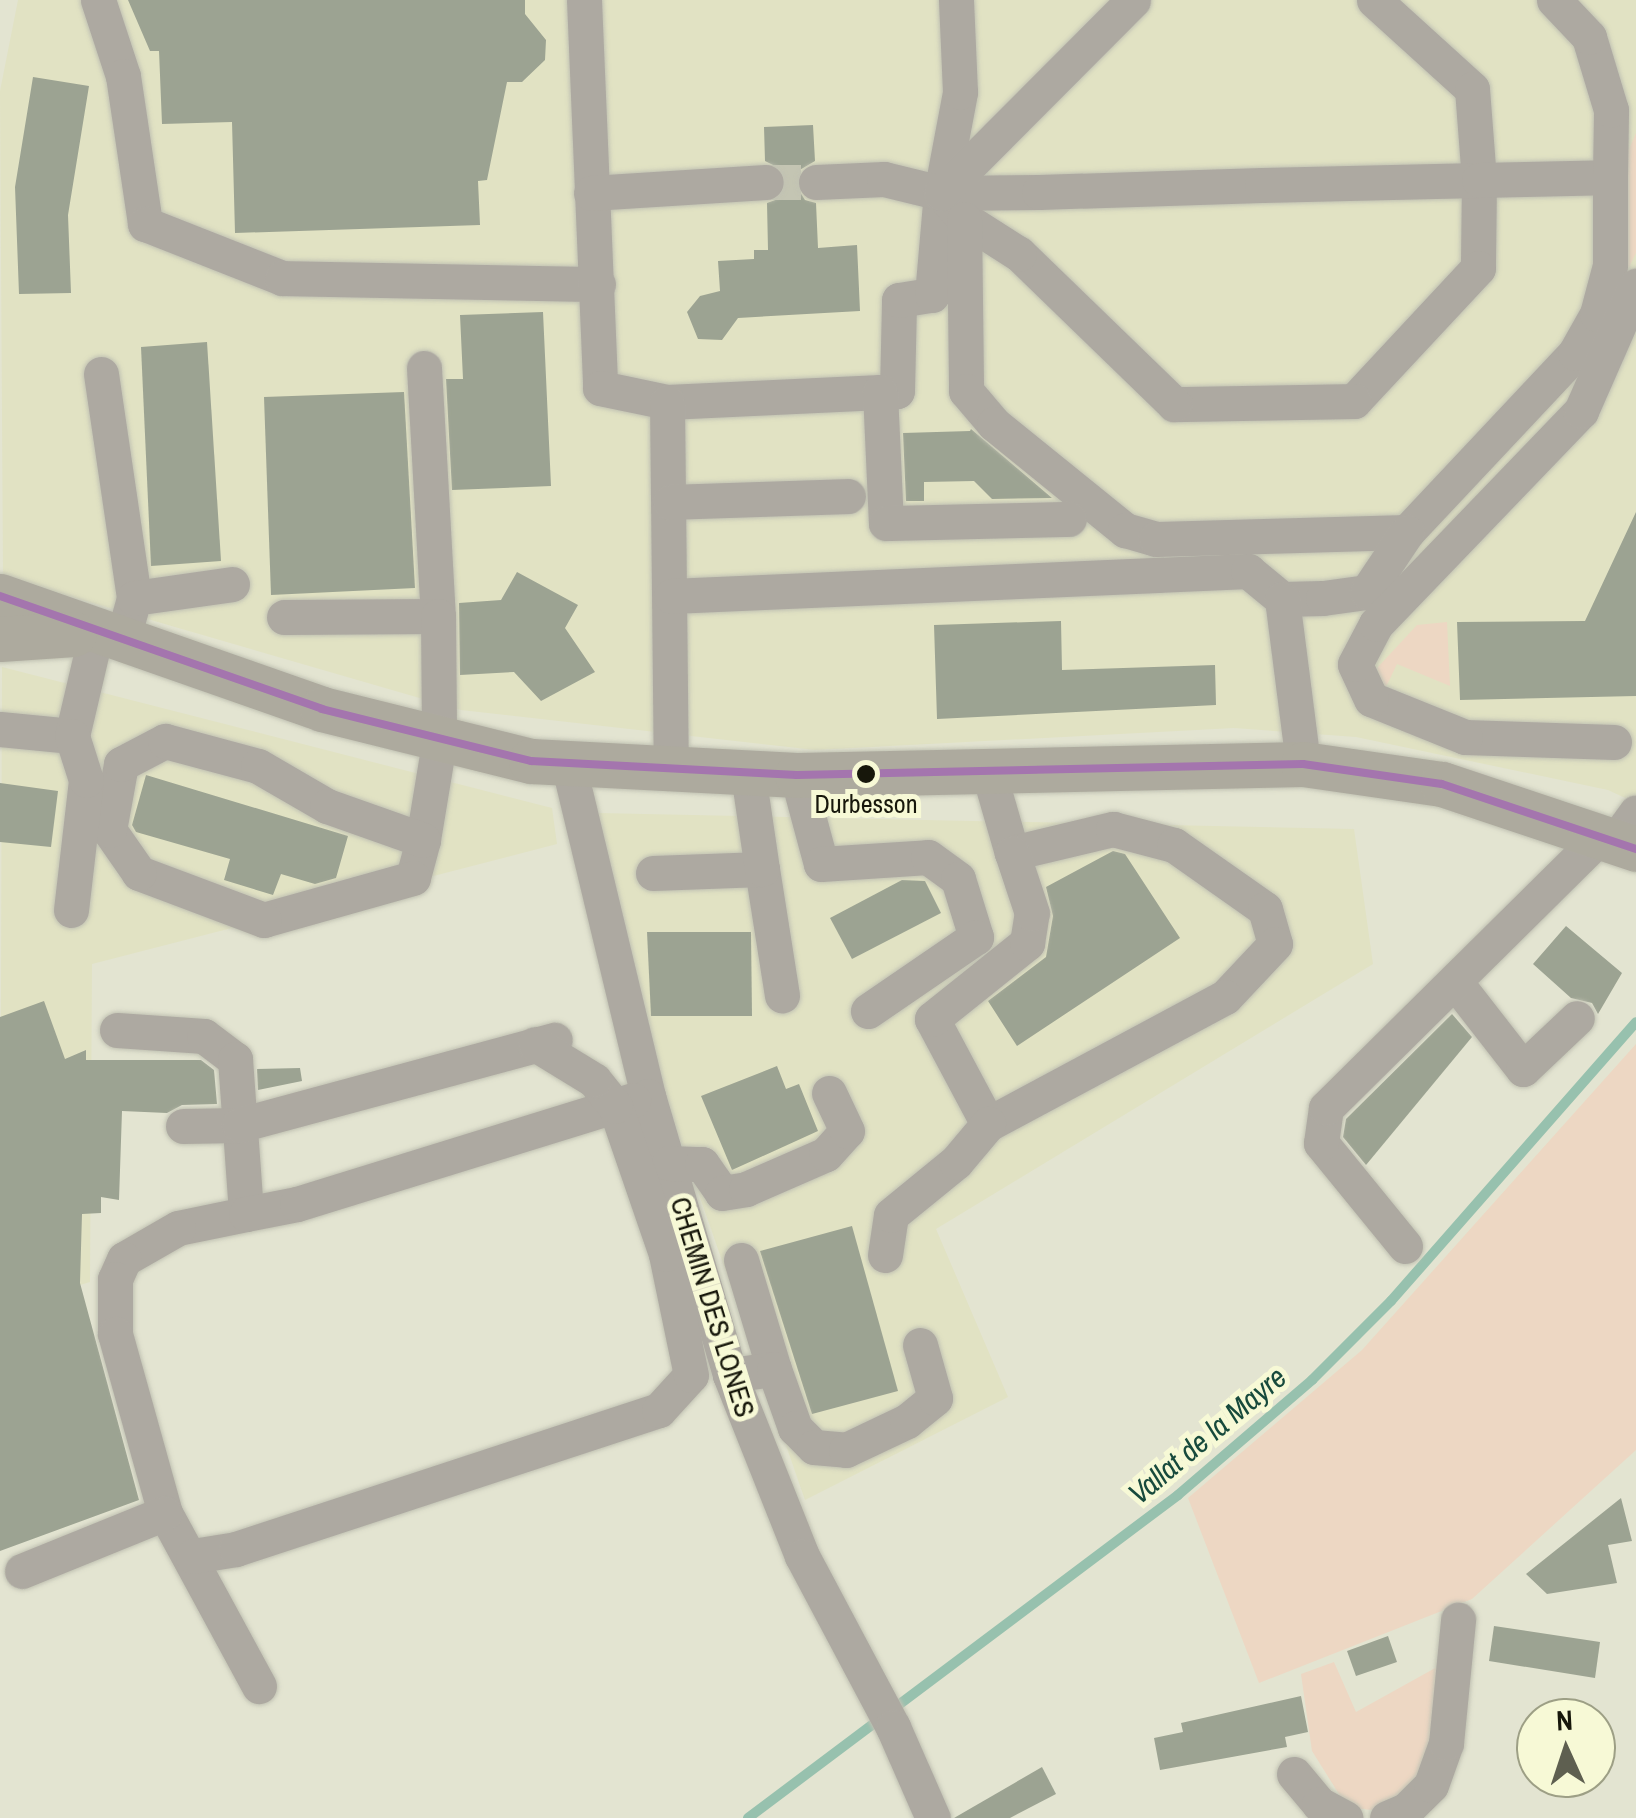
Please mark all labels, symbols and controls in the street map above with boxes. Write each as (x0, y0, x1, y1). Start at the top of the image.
marker: Durbesson (856, 764, 876, 784)
place label: Durbesson (814, 788, 918, 820)
street label: CHEMIN DES LONES (664, 1193, 762, 1421)
water label: Vallat de la Mayre (1121, 1359, 1293, 1511)
north arrow (1516, 1698, 1616, 1798)
text: N (1555, 1701, 1574, 1739)

